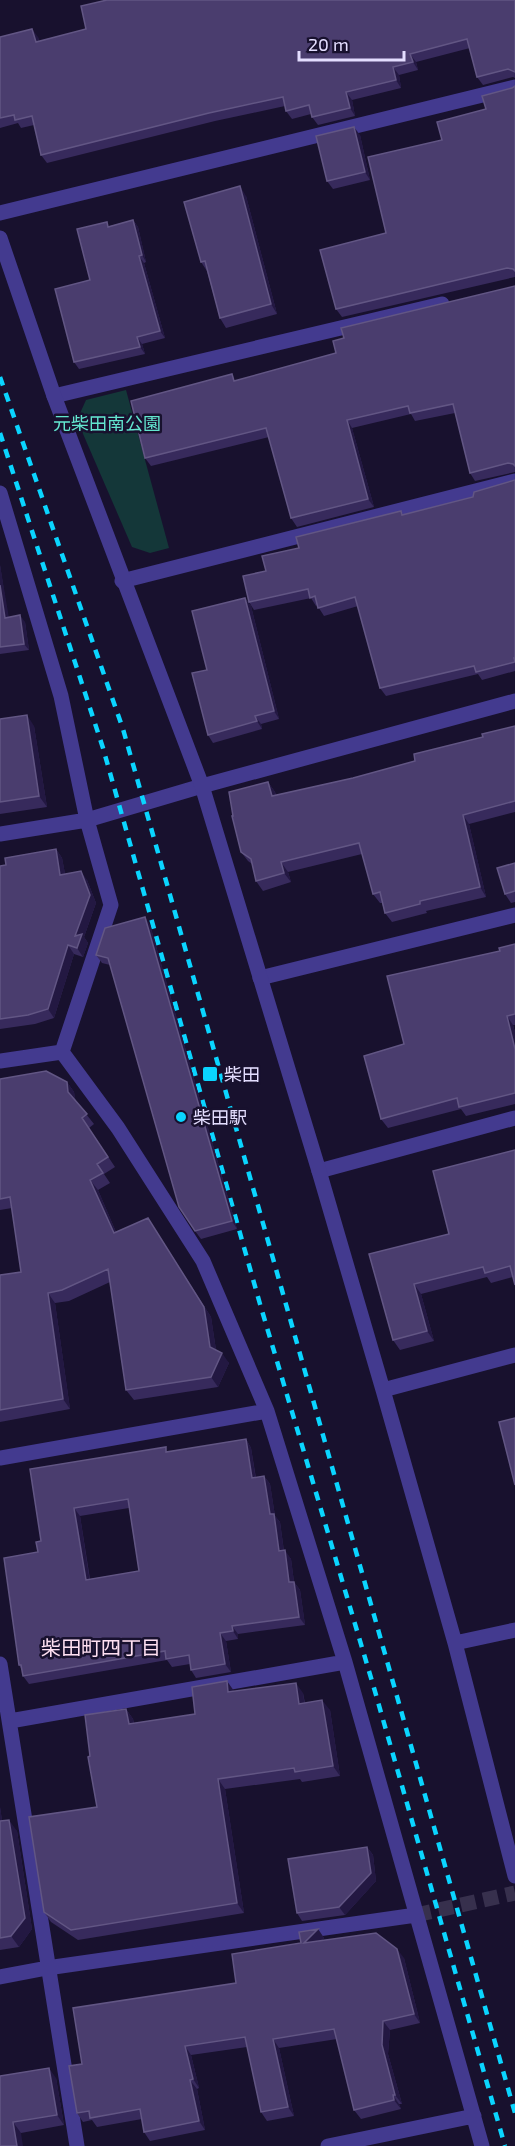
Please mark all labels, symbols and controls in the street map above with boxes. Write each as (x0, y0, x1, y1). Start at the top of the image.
scale bar (299, 24, 404, 62)
text: 20 m (308, 33, 349, 55)
park label: 元柴田南公園 (53, 412, 161, 434)
place label: 柴田 (224, 1063, 260, 1085)
marker: 柴田 (201, 1065, 219, 1083)
place label: 柴田駅 (193, 1106, 247, 1128)
marker: 柴田駅 (174, 1110, 188, 1124)
district label: 柴田町四丁目 (41, 1635, 161, 1659)

